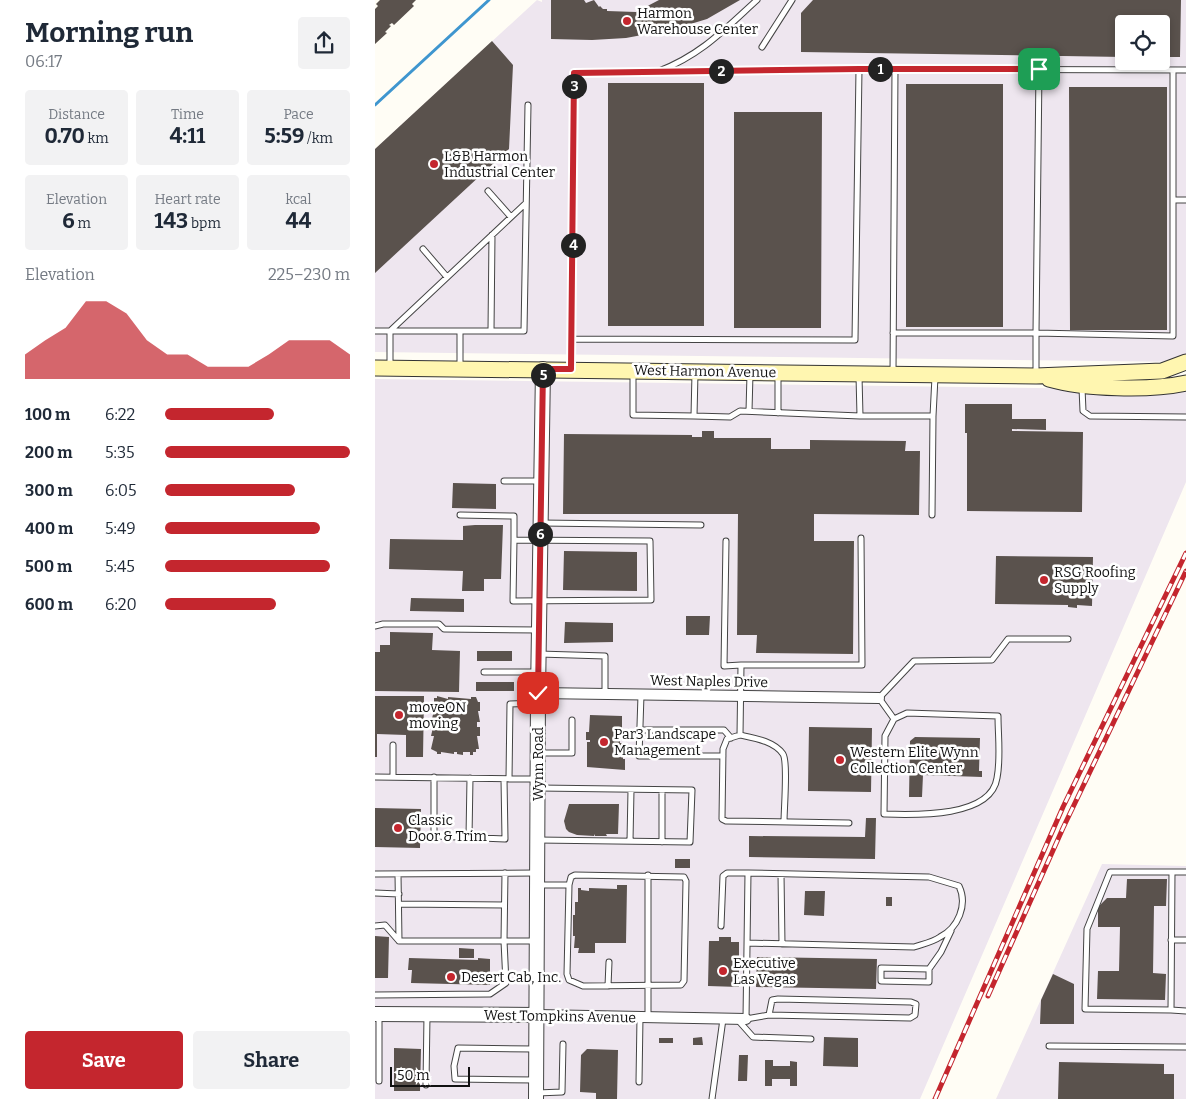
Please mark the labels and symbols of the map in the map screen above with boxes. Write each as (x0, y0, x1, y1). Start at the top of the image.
place label: Harmon Warehouse Center (637, 5, 758, 38)
marker: Harmon Warehouse Center (621, 15, 633, 27)
pin (1018, 48, 1060, 90)
pin: 1 (867, 56, 893, 82)
pin: 2 (709, 58, 733, 84)
pin: 3 (561, 74, 587, 98)
place label: L&B Harmon Industrial Center (444, 148, 555, 181)
marker: L&B Harmon Industrial Center (428, 158, 440, 170)
pin: 4 (561, 232, 585, 258)
pin: 5 (531, 362, 555, 388)
street label: West Harmon Avenue (634, 362, 776, 381)
pin: 6 (527, 522, 553, 546)
place label: RSG Roofing Supply (1054, 564, 1136, 597)
marker: RSG Roofing Supply (1038, 574, 1050, 586)
pin (517, 672, 559, 714)
street label: West Naples Drive (650, 672, 768, 691)
place label: moveON moving (409, 699, 466, 732)
marker: moveON moving (393, 709, 405, 721)
place label: Par3 Landscape Management (614, 726, 716, 759)
street label: Wynn Road (530, 727, 547, 801)
marker: Par3 Landscape Management (598, 736, 610, 748)
place label: Western Elite Wynn Collection Center (850, 744, 979, 777)
marker: Western Elite Wynn Collection Center (834, 754, 846, 766)
place label: Classic Door & Trim (408, 812, 488, 845)
marker: Classic Door & Trim (392, 822, 404, 834)
place label: Executive Las Vegas (733, 955, 796, 988)
marker: Executive Las Vegas (717, 965, 729, 977)
place label: Desert Cab, Inc. (461, 969, 561, 986)
marker: Desert Cab, Inc. (445, 971, 457, 983)
street label: West Tompkins Avenue (484, 1007, 636, 1026)
scale bar (390, 1064, 470, 1087)

